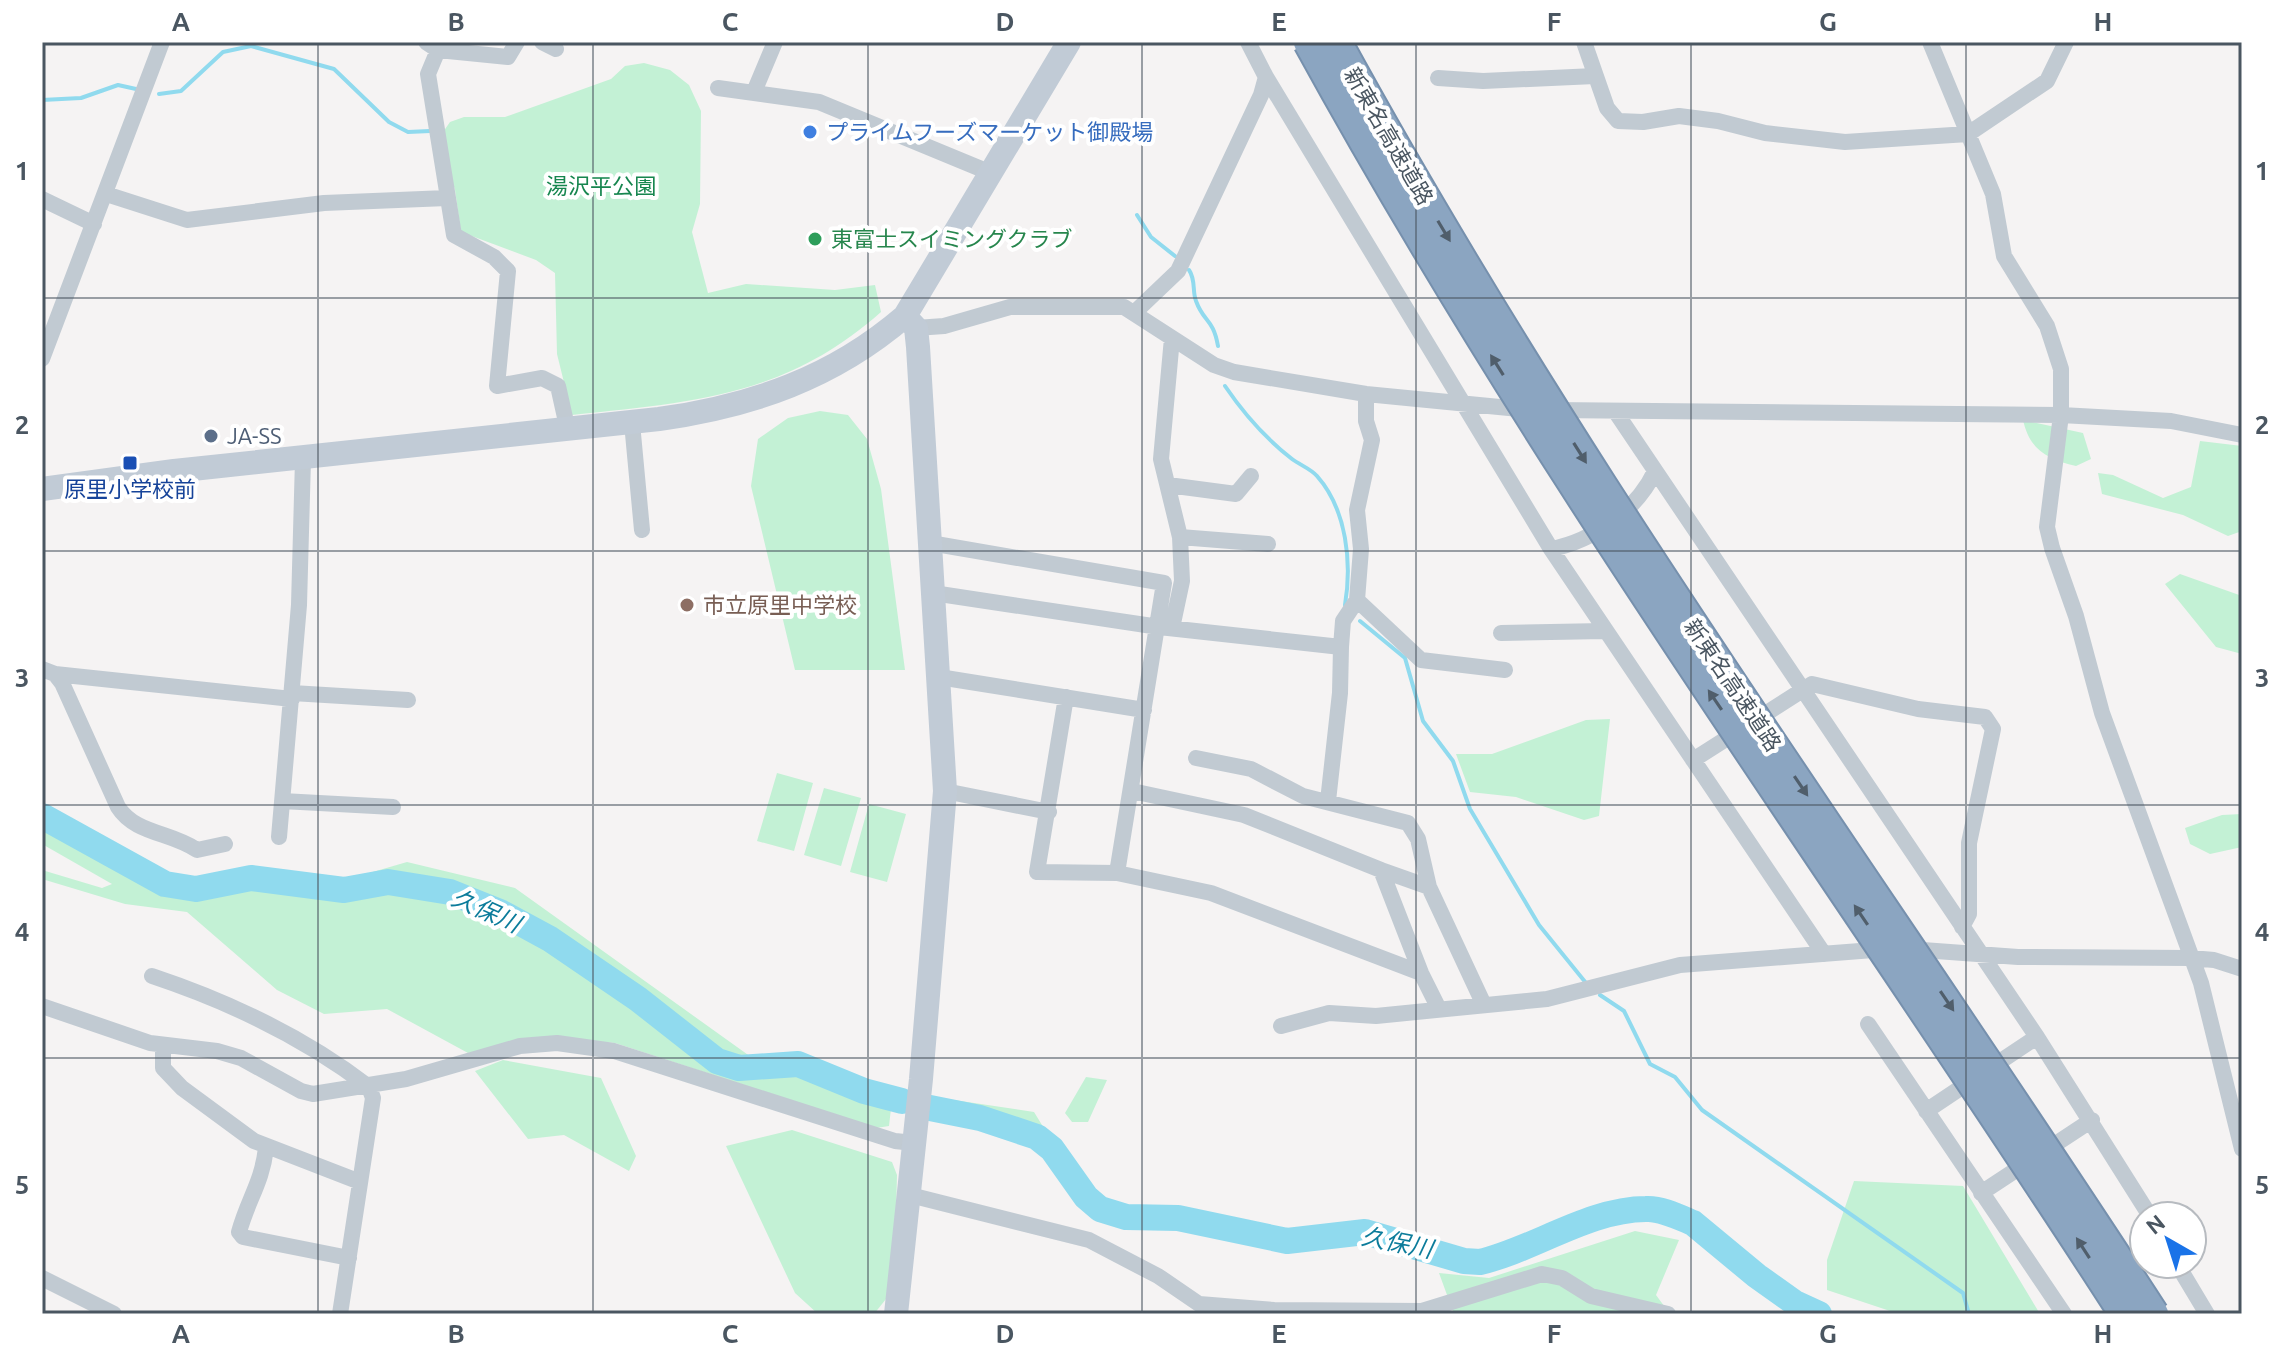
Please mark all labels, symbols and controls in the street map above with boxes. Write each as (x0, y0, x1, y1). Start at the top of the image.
text: A (172, 7, 191, 36)
text: B (447, 7, 465, 36)
text: C (722, 7, 739, 36)
text: D (996, 7, 1014, 36)
text: E (1271, 7, 1287, 36)
text: F (1547, 7, 1561, 36)
text: G (1819, 7, 1837, 36)
text: H (2094, 7, 2112, 36)
street label: 新東名高速道路 (1340, 63, 1439, 209)
place label: プライムフーズマーケット御殿場 (826, 119, 1153, 144)
marker: プライムフーズマーケット御殿場 (801, 123, 819, 141)
text: 1 (15, 156, 29, 185)
text: 1 (2255, 156, 2269, 185)
park label: 湯沢平公園 (546, 173, 656, 198)
one-way arrow (1437, 220, 1451, 242)
place label: 東富士スイミングクラブ (831, 226, 1073, 251)
marker: 東富士スイミングクラブ (806, 230, 824, 248)
one-way arrow (1490, 354, 1504, 376)
text: 2 (15, 410, 29, 439)
text: 2 (2255, 410, 2269, 439)
place label: JA-SS (227, 423, 282, 448)
marker: JA-SS (202, 427, 220, 445)
one-way arrow (1573, 442, 1587, 464)
marker: 原里小学校前 (121, 454, 139, 472)
place label: 原里小学校前 (64, 476, 196, 501)
place label: 市立原里中学校 (703, 592, 857, 617)
marker: 市立原里中学校 (678, 596, 696, 614)
street label: 新東名高速道路 (1680, 614, 1787, 756)
text: 3 (15, 663, 29, 692)
text: 3 (2255, 663, 2269, 692)
one-way arrow (1709, 689, 1723, 711)
one-way arrow (1793, 776, 1808, 797)
water label: 久保川 (448, 884, 527, 939)
one-way arrow (1854, 905, 1869, 926)
text: 4 (15, 917, 29, 946)
text: 4 (2255, 917, 2269, 946)
one-way arrow (1939, 991, 1954, 1012)
text: 5 (15, 1170, 29, 1199)
text: 5 (2255, 1170, 2269, 1199)
north arrow (2128, 1200, 2208, 1280)
text: N (2141, 1209, 2169, 1239)
water label: 久保川 (1359, 1222, 1438, 1263)
one-way arrow (2075, 1238, 2090, 1259)
text: A (172, 1319, 191, 1348)
text: B (447, 1319, 465, 1348)
text: C (722, 1319, 739, 1348)
text: D (996, 1319, 1014, 1348)
text: E (1271, 1319, 1287, 1348)
text: F (1547, 1319, 1561, 1348)
text: G (1819, 1319, 1837, 1348)
text: H (2094, 1319, 2112, 1348)

